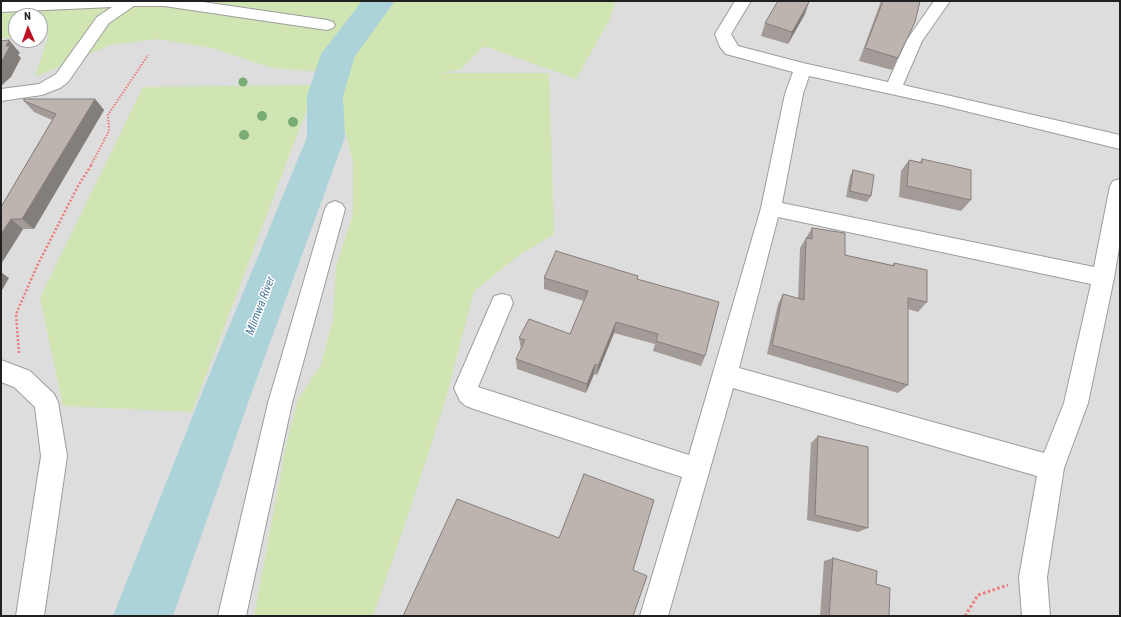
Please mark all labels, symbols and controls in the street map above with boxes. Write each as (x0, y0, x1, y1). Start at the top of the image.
north arrow (8, 8, 48, 48)
text: N (24, 10, 31, 23)
water label: Mlimwa River (243, 275, 279, 337)

